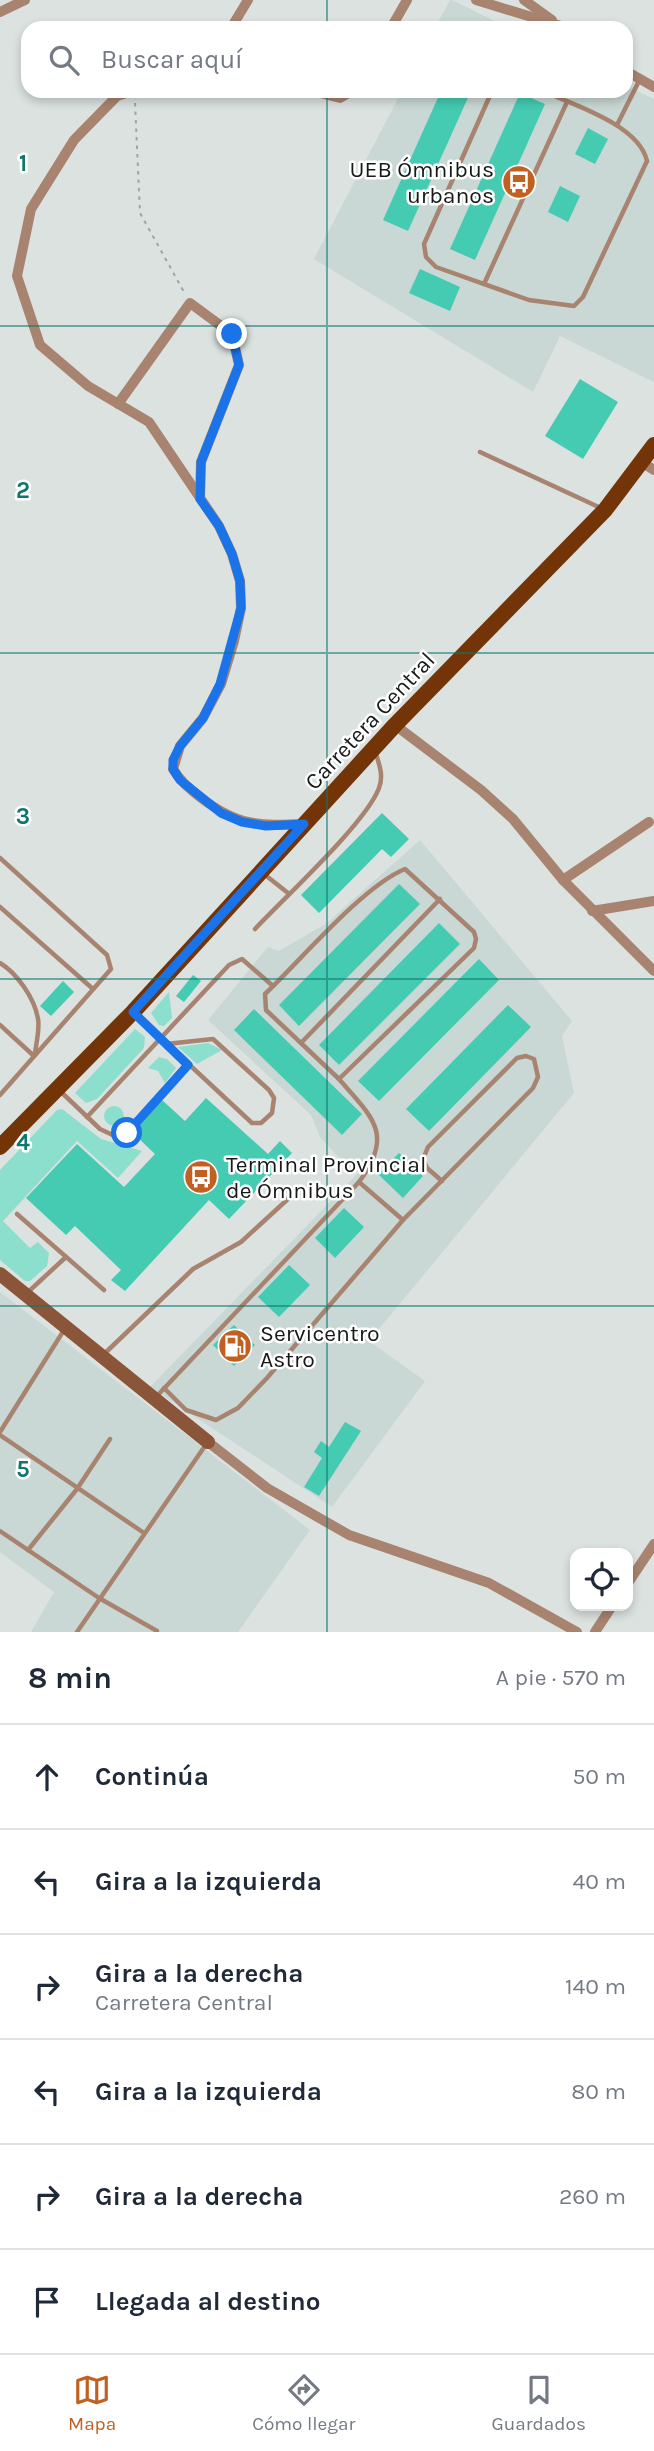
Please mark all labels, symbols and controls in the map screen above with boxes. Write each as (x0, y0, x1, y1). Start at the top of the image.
search box (21, 21, 633, 98)
icon: search (45, 41, 83, 79)
text: Buscar aquí (101, 44, 243, 75)
text: 1 (19, 150, 27, 177)
place label: UEB Ómnibus urbanos (350, 156, 494, 209)
bus stop icon: UEB Ómnibus urbanos (500, 163, 538, 201)
route end (216, 318, 247, 349)
text: 2 (16, 477, 30, 504)
street label: Carretera Central (299, 647, 441, 795)
text: 3 (16, 803, 30, 830)
route start (111, 1117, 142, 1148)
text: 4 (16, 1129, 30, 1156)
place label: Terminal Provincial de Ómnibus (226, 1151, 426, 1204)
bus stop icon: Terminal Provincial de Ómnibus (182, 1158, 220, 1196)
place label: Servicentro Astro (260, 1320, 380, 1373)
fuel station icon: Servicentro Astro (216, 1327, 254, 1365)
text: 5 (16, 1456, 30, 1483)
map controls (570, 1548, 633, 1611)
button: locate (570, 1548, 633, 1611)
text: 8 min (28, 1660, 112, 1696)
text: A pie · 570 m (496, 1664, 626, 1691)
icon: ahead (28, 1758, 66, 1796)
text: Continúa (95, 1761, 209, 1792)
text: 50 m (572, 1763, 626, 1790)
icon: left (28, 1863, 66, 1901)
text: Gira a la izquierda (95, 1866, 322, 1897)
text: 40 m (573, 1868, 626, 1895)
text: Gira a la derecha (95, 1958, 304, 1989)
icon: right (28, 1968, 66, 2006)
text: 140 m (565, 1973, 626, 2000)
text: Carretera Central (95, 1989, 273, 2016)
icon: left (28, 2073, 66, 2111)
text: Gira a la izquierda (95, 2076, 322, 2107)
text: 80 m (571, 2078, 626, 2105)
icon: right (28, 2178, 66, 2216)
text: Gira a la derecha (95, 2181, 304, 2212)
text: 260 m (559, 2183, 626, 2210)
icon: arrive (28, 2283, 66, 2321)
text: Llegada al destino (95, 2286, 321, 2317)
tab: Mapa (68, 2371, 116, 2435)
tab: Cómo llegar (252, 2371, 355, 2435)
tab: Guardados (492, 2371, 586, 2435)

